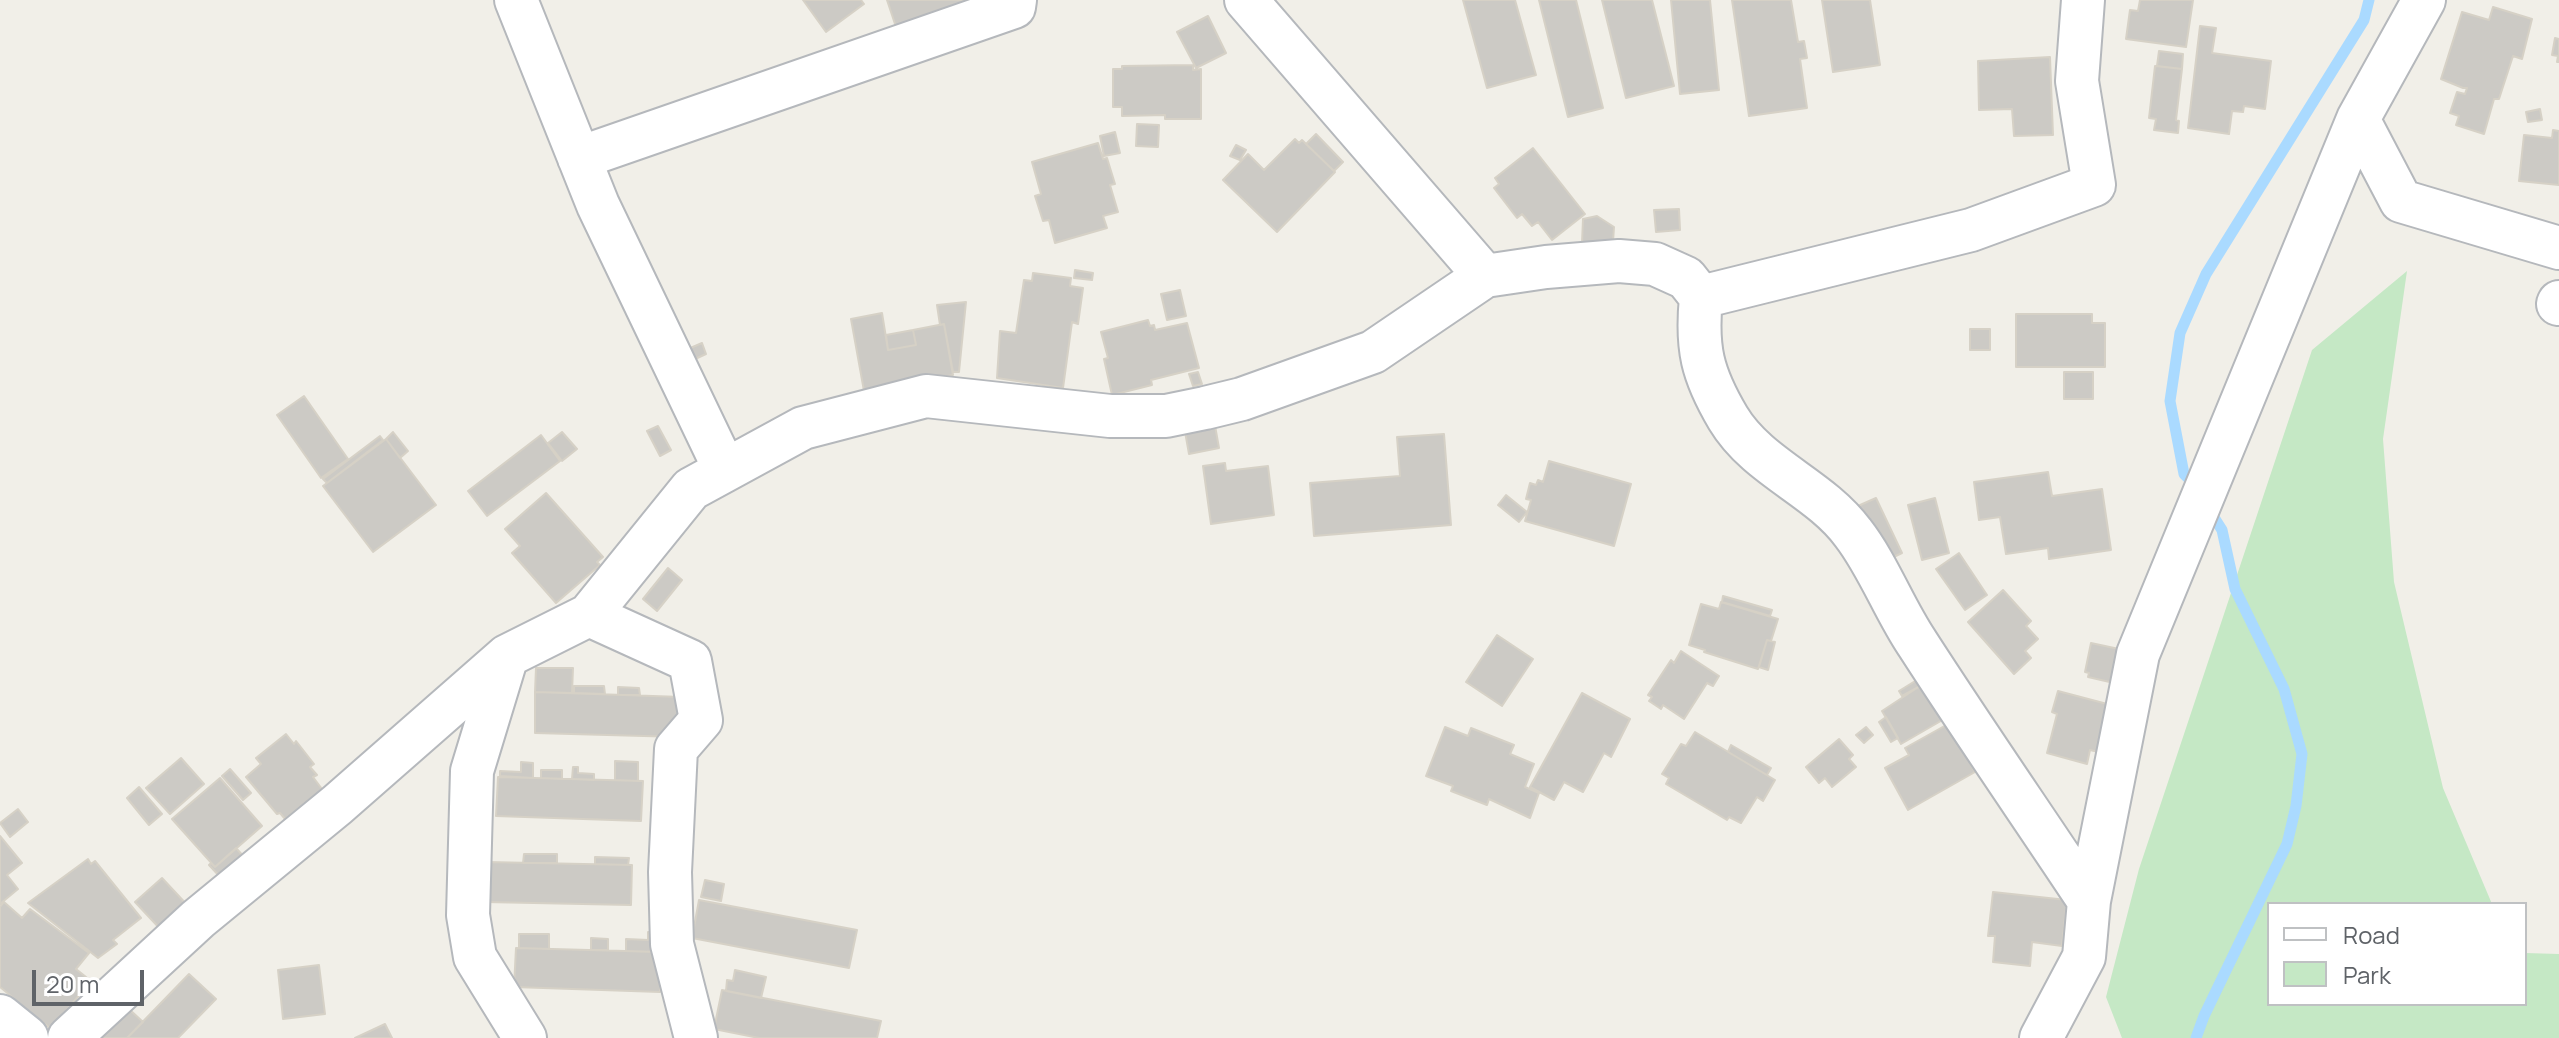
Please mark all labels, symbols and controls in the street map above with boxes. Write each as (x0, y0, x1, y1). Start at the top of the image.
legend (2267, 902, 2527, 1006)
text: Road (2343, 918, 2400, 951)
scale bar (36, 954, 148, 1004)
text: Park (2343, 958, 2391, 991)
text: 20 m (46, 967, 99, 1000)

